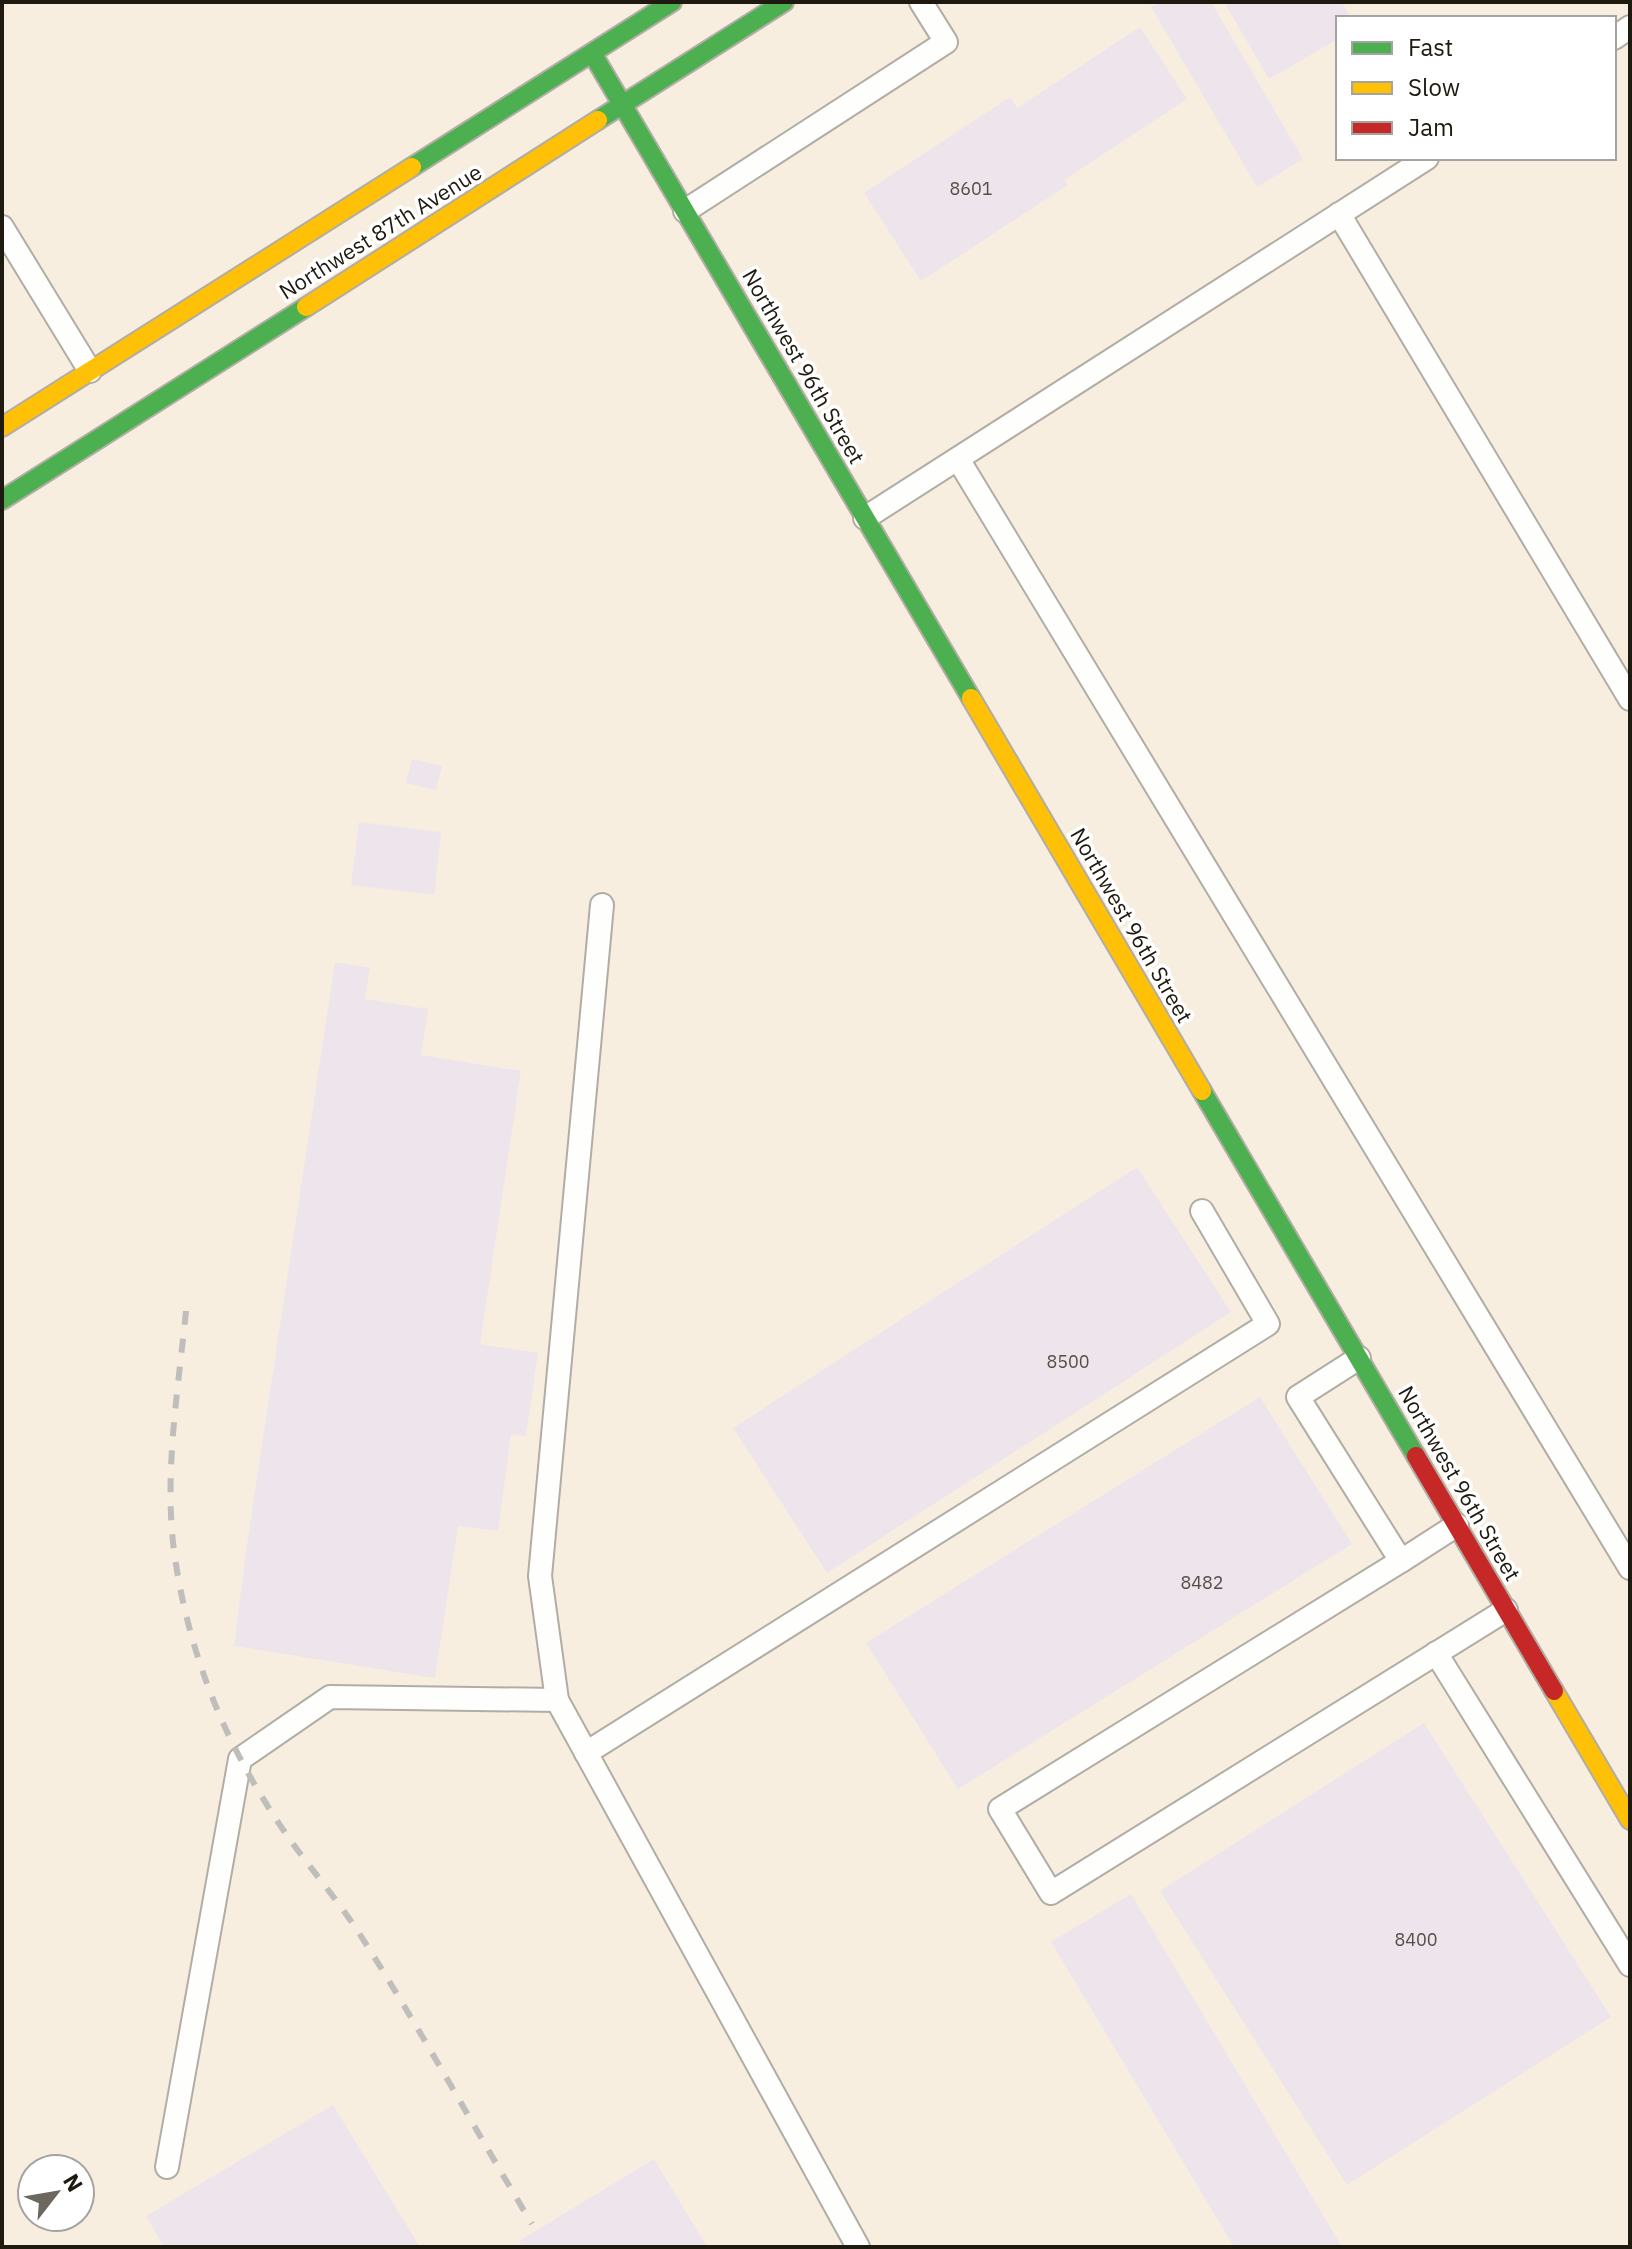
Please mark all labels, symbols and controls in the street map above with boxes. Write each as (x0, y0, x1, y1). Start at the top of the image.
legend (1336, 16, 1616, 160)
text: Fast (1408, 31, 1453, 63)
text: Slow (1408, 71, 1460, 103)
text: Jam (1408, 111, 1454, 143)
street label: Northwest 87th Avenue (273, 157, 487, 305)
house number: 8601 (949, 177, 993, 200)
street label: Northwest 96th Street (736, 263, 872, 469)
street label: Northwest 96th Street (1064, 822, 1200, 1028)
house number: 8500 (1046, 1350, 1090, 1373)
street label: Northwest 96th Street (1392, 1380, 1528, 1586)
house number: 8482 (1180, 1571, 1224, 1594)
house number: 8400 (1394, 1928, 1438, 1951)
north arrow (16, 2153, 96, 2233)
text: N (57, 2168, 90, 2197)

